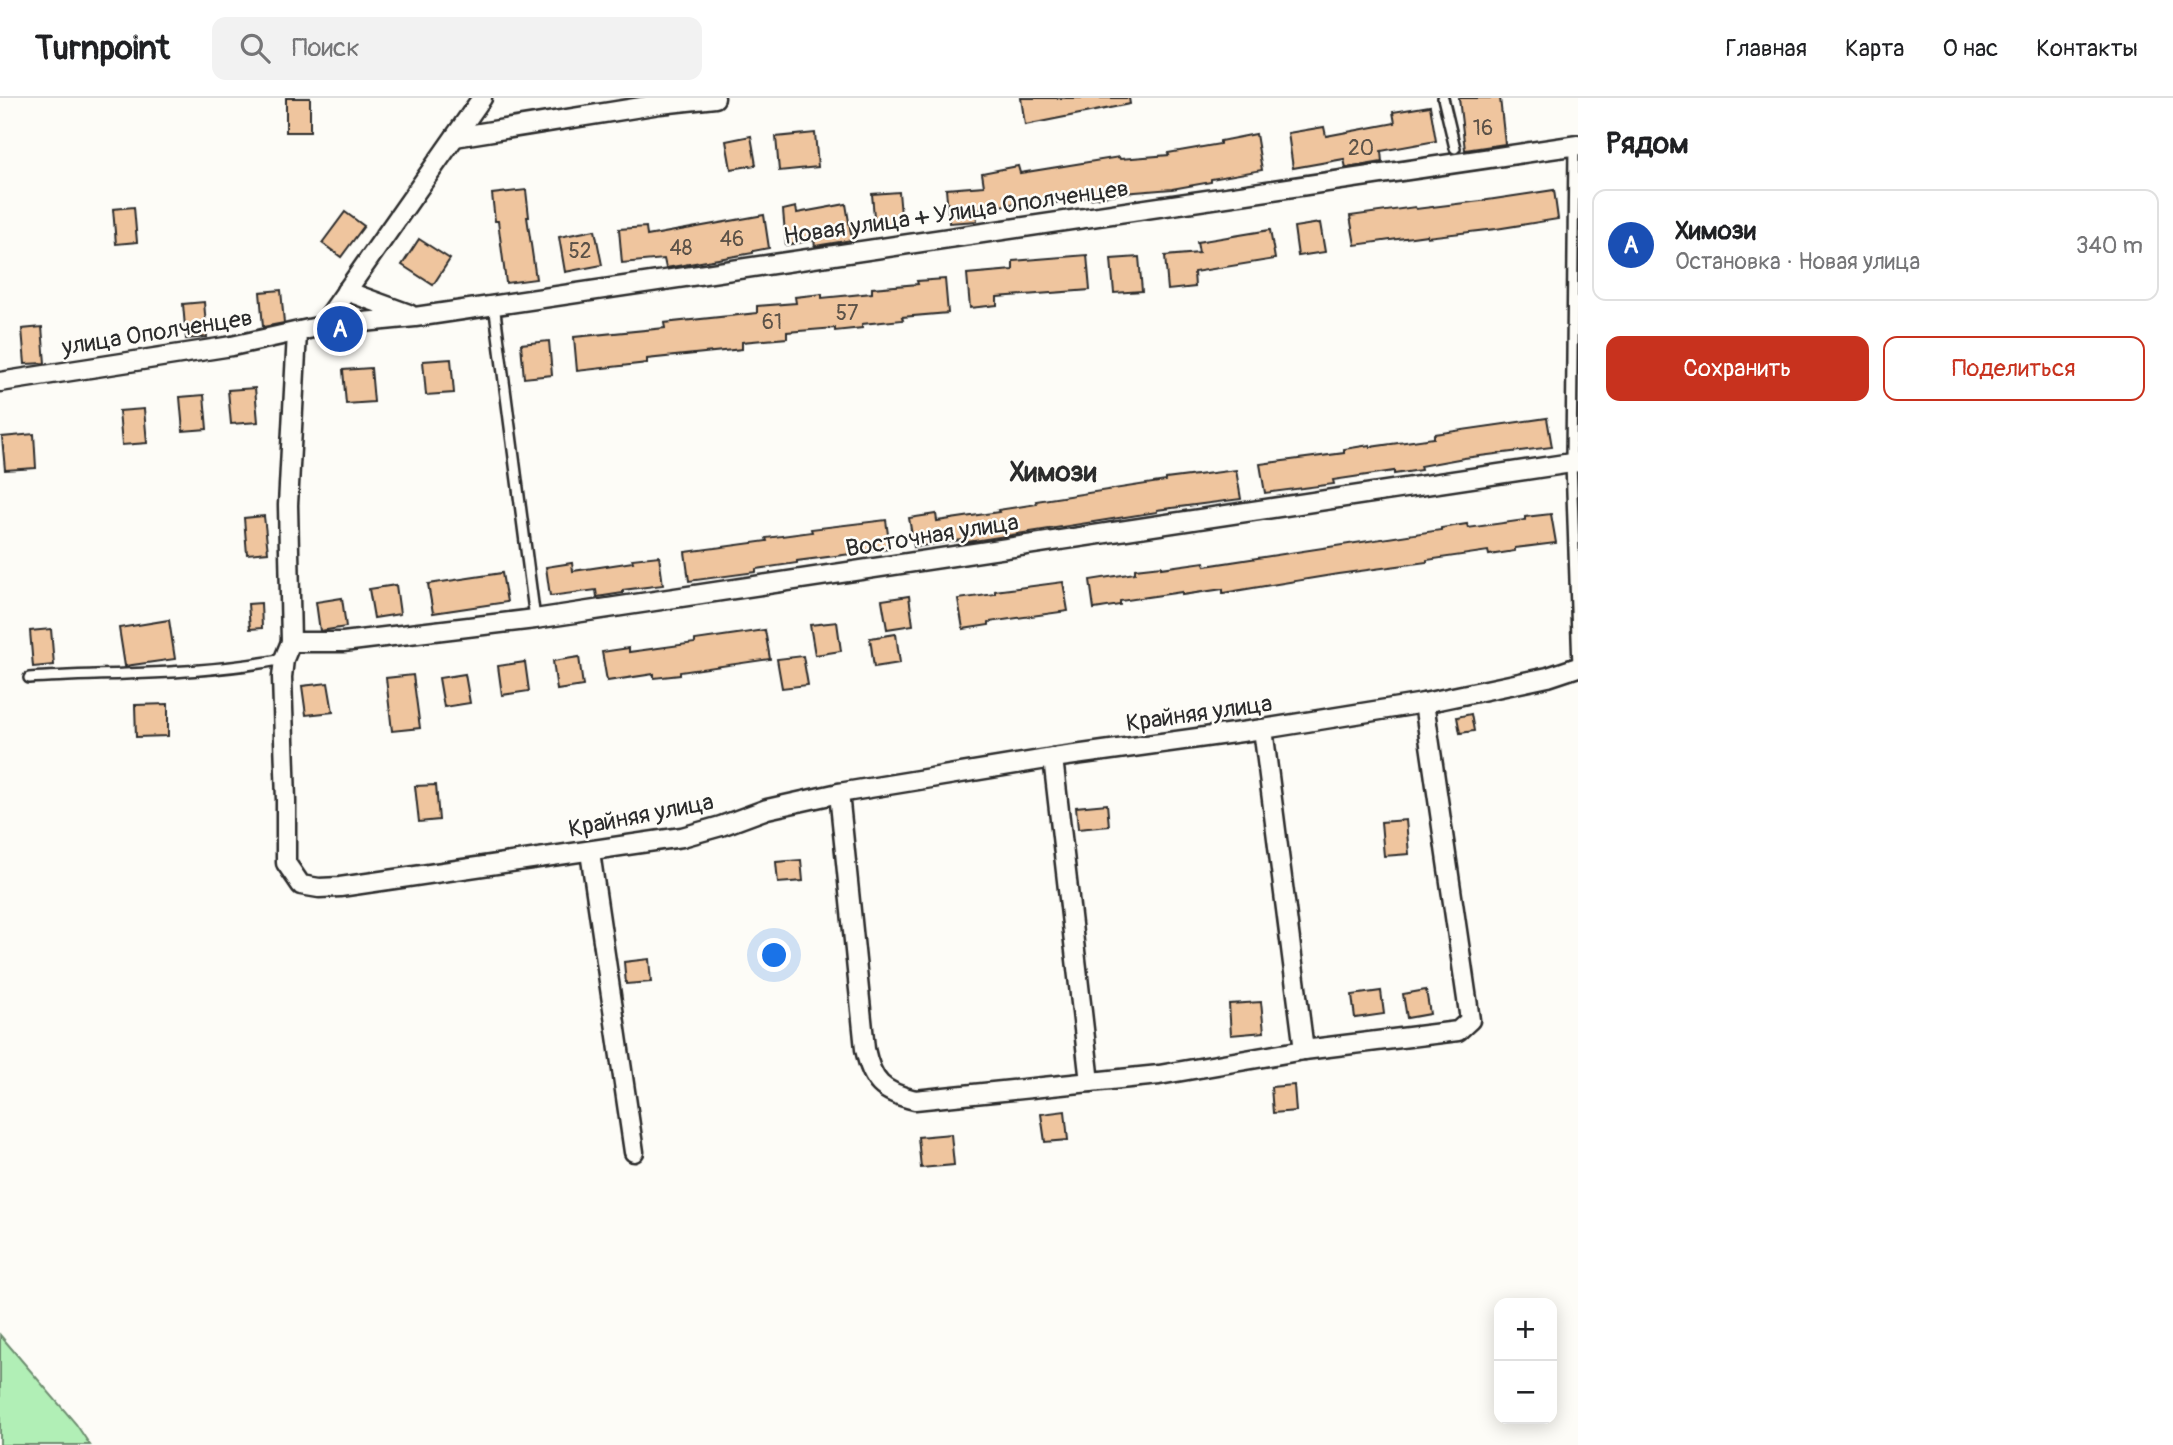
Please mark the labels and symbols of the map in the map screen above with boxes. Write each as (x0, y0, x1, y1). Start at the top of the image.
house number: 16 (1473, 115, 1493, 142)
house number: 20 (1348, 135, 1374, 162)
street label: Новая улица + Улица Ополченцев (782, 174, 1130, 251)
house number: 46 (720, 226, 744, 253)
house number: 48 (670, 235, 692, 262)
house number: 52 (568, 238, 592, 265)
house number: 57 (836, 300, 858, 327)
street label: улица Ополченцев (59, 303, 254, 362)
pin: A (317, 303, 363, 355)
house number: 61 (762, 309, 782, 336)
district label: Химози (1010, 455, 1097, 490)
street label: Восточная улица (844, 508, 1021, 563)
street label: Крайняя улица (1124, 689, 1274, 738)
street label: Крайняя улица (566, 787, 716, 844)
your location (757, 938, 791, 972)

